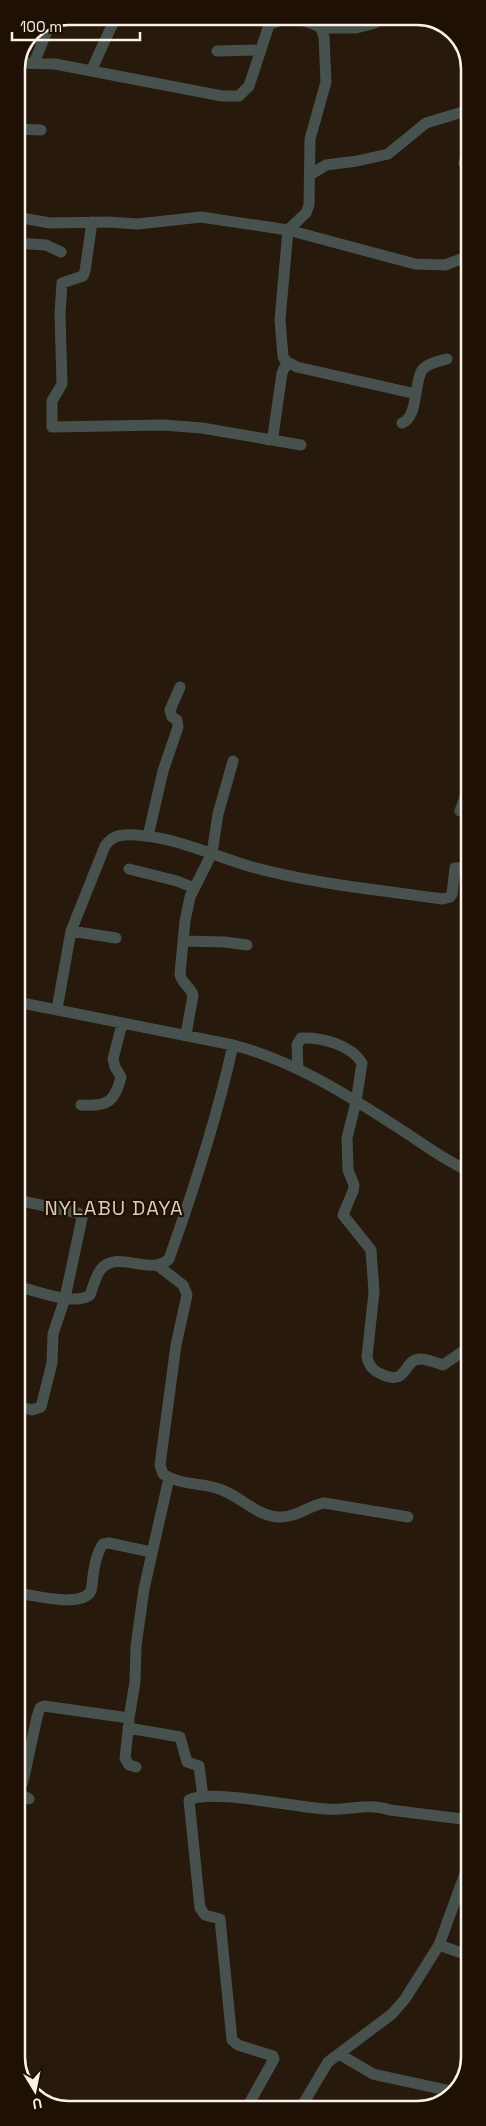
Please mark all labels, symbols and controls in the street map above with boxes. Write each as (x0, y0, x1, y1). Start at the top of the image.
scale bar (12, 10, 140, 42)
text: 100 m (20, 17, 62, 36)
district label: NYLABU DAYA (44, 1195, 184, 1221)
north arrow (10, 2066, 60, 2116)
text: U (31, 2094, 43, 2113)

